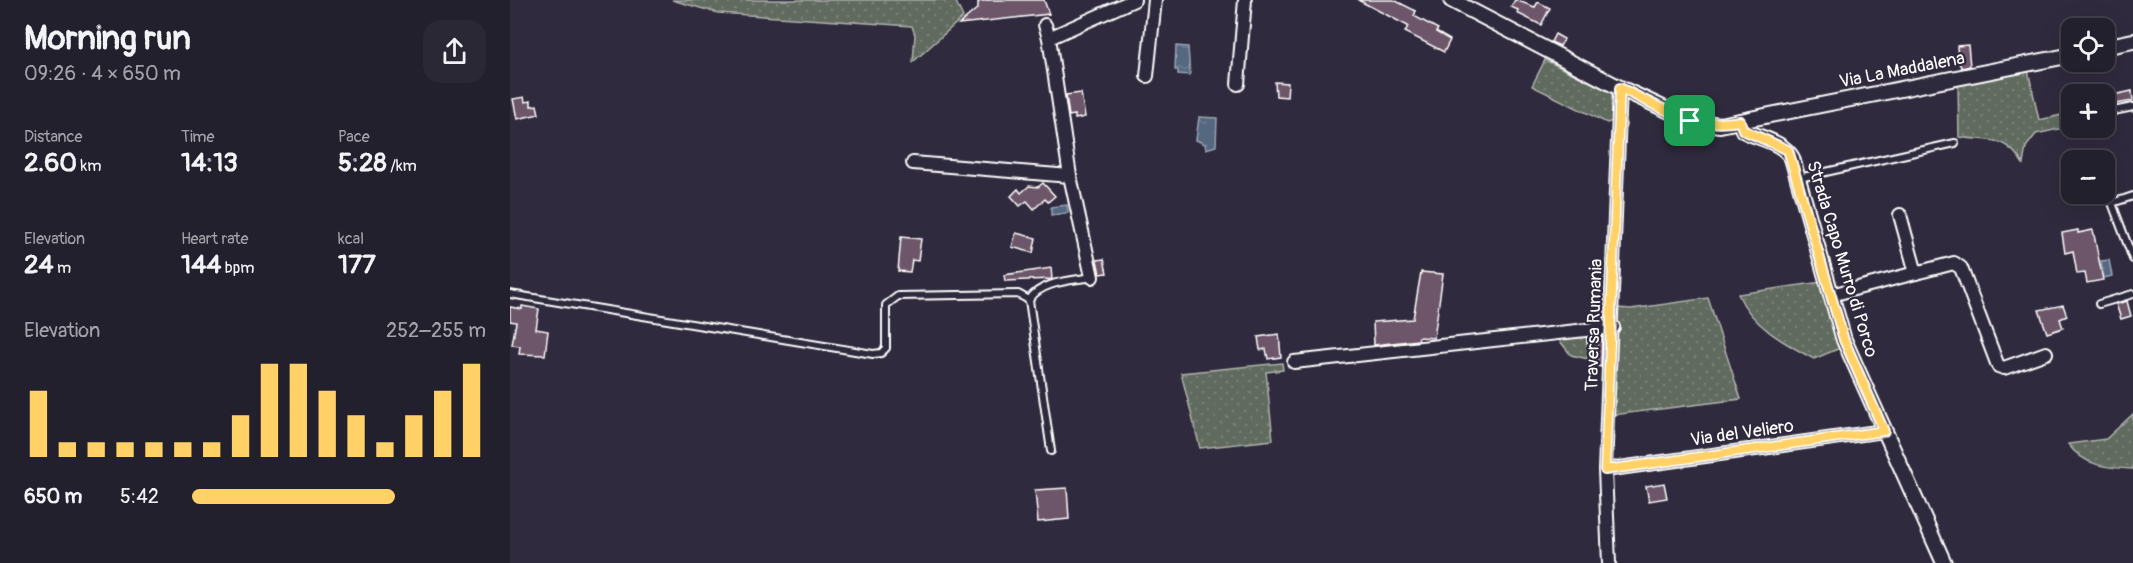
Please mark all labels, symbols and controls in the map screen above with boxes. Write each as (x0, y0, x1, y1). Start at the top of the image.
text: Morning run (24, 18, 191, 59)
map controls (2061, 18, 2115, 204)
button: locate (2061, 18, 2115, 72)
button: share (423, 20, 486, 83)
street label: Via La Maddalena (1837, 47, 1967, 93)
text: 09:26 · 4 × 650 m (24, 61, 181, 86)
button: + (2061, 84, 2115, 138)
pin (1664, 95, 1715, 146)
icon: arrive (1673, 104, 1706, 137)
text: Distance (24, 127, 83, 147)
text: Time (181, 127, 214, 147)
text: Pace (338, 127, 370, 147)
text: 2.60 (24, 147, 77, 179)
text: 14:13 (181, 147, 238, 179)
text: 5:28 (338, 147, 387, 179)
button: − (2061, 150, 2115, 204)
text: km (77, 156, 101, 176)
text: /km (387, 156, 417, 176)
street label: Strada Capo Murro di Porco (1801, 158, 1883, 360)
text: Elevation (24, 229, 85, 249)
text: Heart rate (181, 229, 248, 249)
text: kcal (338, 229, 364, 249)
text: 24 (24, 249, 54, 281)
text: 144 (181, 249, 221, 281)
text: 177 (338, 249, 376, 281)
text: m (54, 258, 71, 278)
text: bpm (221, 258, 254, 278)
street label: Traversa Rumania (1580, 258, 1608, 392)
text: Elevation (24, 318, 100, 343)
text: 252–255 m (386, 318, 486, 343)
street label: Via del Veliero (1689, 414, 1795, 452)
text: 650 m (24, 484, 82, 509)
text: 5:42 (120, 484, 159, 509)

